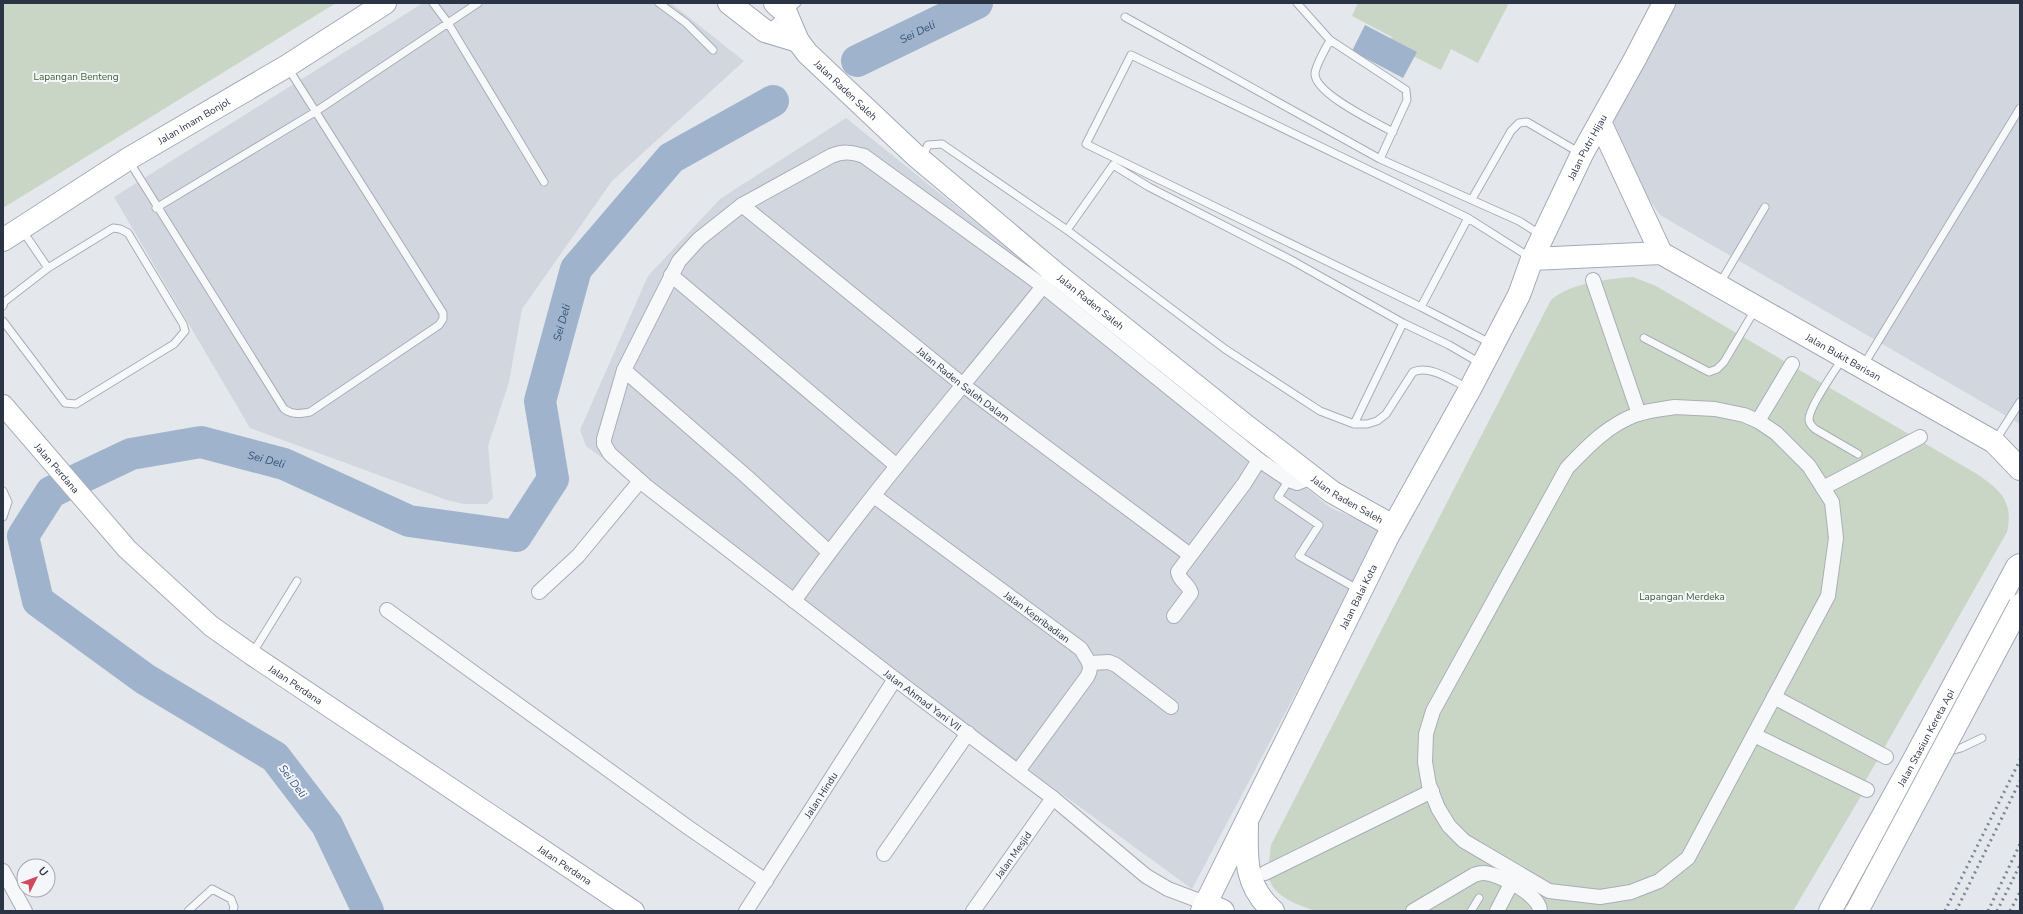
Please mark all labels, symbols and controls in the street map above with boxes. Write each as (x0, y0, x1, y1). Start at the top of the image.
water label: Sei Deli (897, 17, 938, 47)
street label: Jalan Raden Saleh (810, 57, 880, 124)
park label: Lapangan Benteng (33, 70, 119, 84)
street label: Jalan Imam Bonjol (155, 95, 233, 149)
street label: Jalan Putri Hijau (1564, 112, 1611, 183)
street label: Jalan Raden Saleh (1053, 271, 1127, 334)
water label: Sei Deli (550, 302, 574, 343)
street label: Jalan Bukit Barisan (1802, 330, 1883, 384)
street label: Jalan Raden Saleh Dalam (913, 344, 1012, 426)
street label: Jalan Perdana (30, 440, 82, 497)
water label: Sei Deli (246, 448, 287, 472)
street label: Jalan Raden Saleh (1307, 472, 1385, 527)
street label: Jalan Balai Kota (1336, 562, 1381, 633)
street label: Jalan Kepribadian (1000, 588, 1072, 646)
park label: Lapangan Merdeka (1639, 590, 1725, 604)
street label: Jalan Perdana (265, 662, 325, 708)
street label: Jalan Ahmad Yani VII (880, 666, 964, 734)
street label: Jalan Stasiun Kereta Api (1894, 687, 1958, 790)
water label: Sei Deli (275, 762, 310, 801)
street label: Jalan Hindu (801, 770, 841, 822)
street label: Jalan Mesjid (992, 829, 1035, 882)
street label: Jalan Perdana (534, 842, 594, 889)
north arrow (16, 858, 56, 898)
text: U (35, 864, 51, 880)

